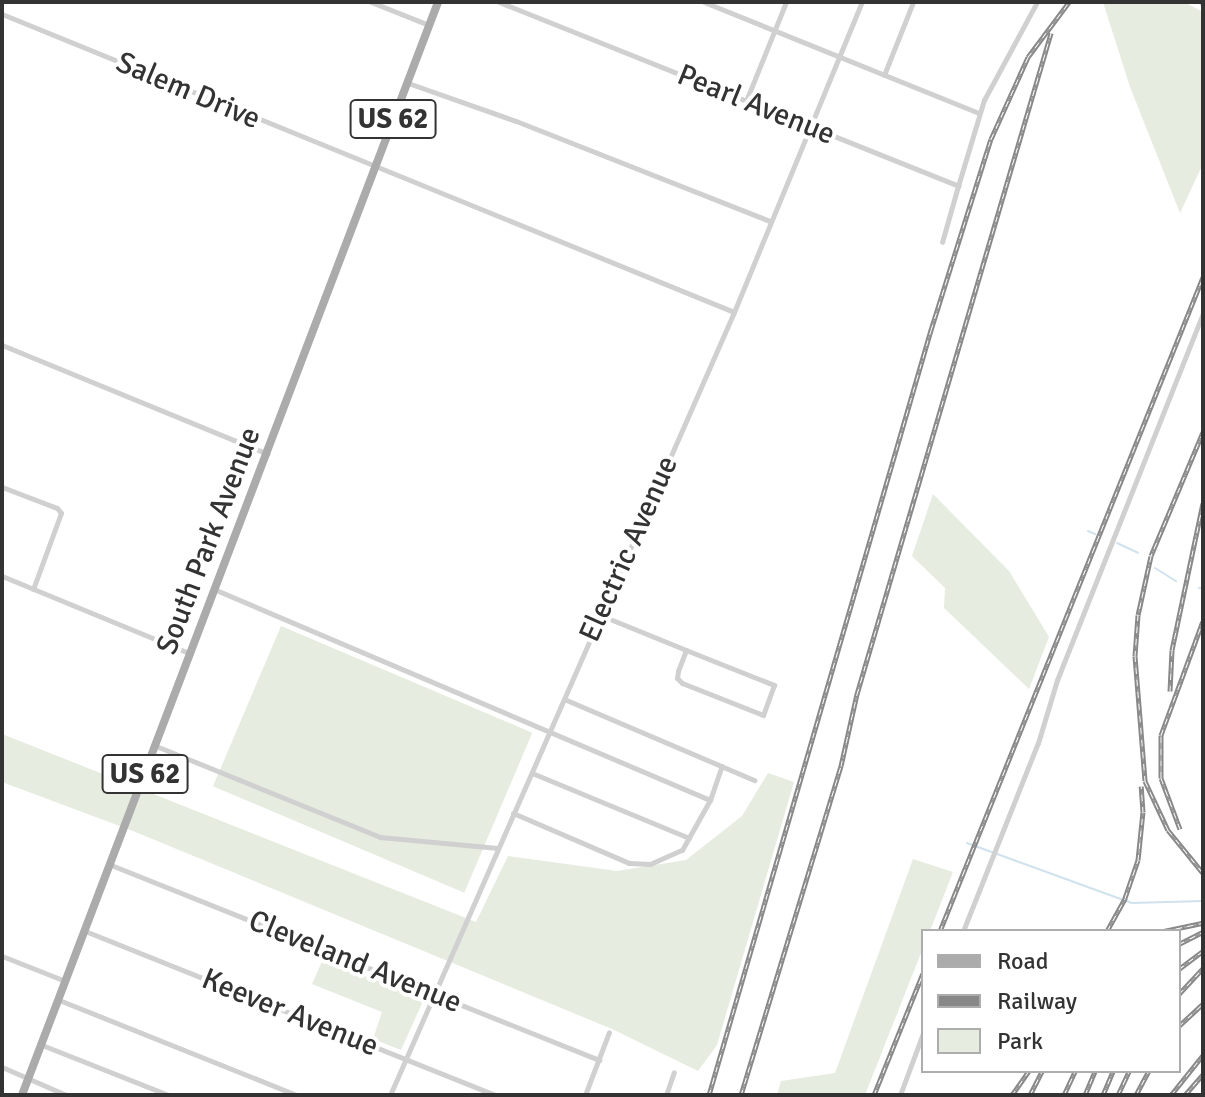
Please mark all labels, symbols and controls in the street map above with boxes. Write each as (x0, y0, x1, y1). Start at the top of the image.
street label: Salem Drive (111, 45, 265, 137)
street label: Pearl Avenue (672, 57, 840, 153)
road number: US 62 (349, 95, 437, 143)
street label: South Park Avenue (149, 422, 269, 660)
street label: Electric Avenue (572, 451, 686, 647)
road number: US 62 (101, 750, 189, 798)
street label: Cleveland Avenue (243, 903, 467, 1021)
legend (921, 929, 1181, 1073)
text: Road (997, 946, 1048, 976)
street label: Keever Avenue (197, 961, 383, 1065)
text: Railway (997, 986, 1077, 1016)
text: Park (997, 1026, 1043, 1056)

